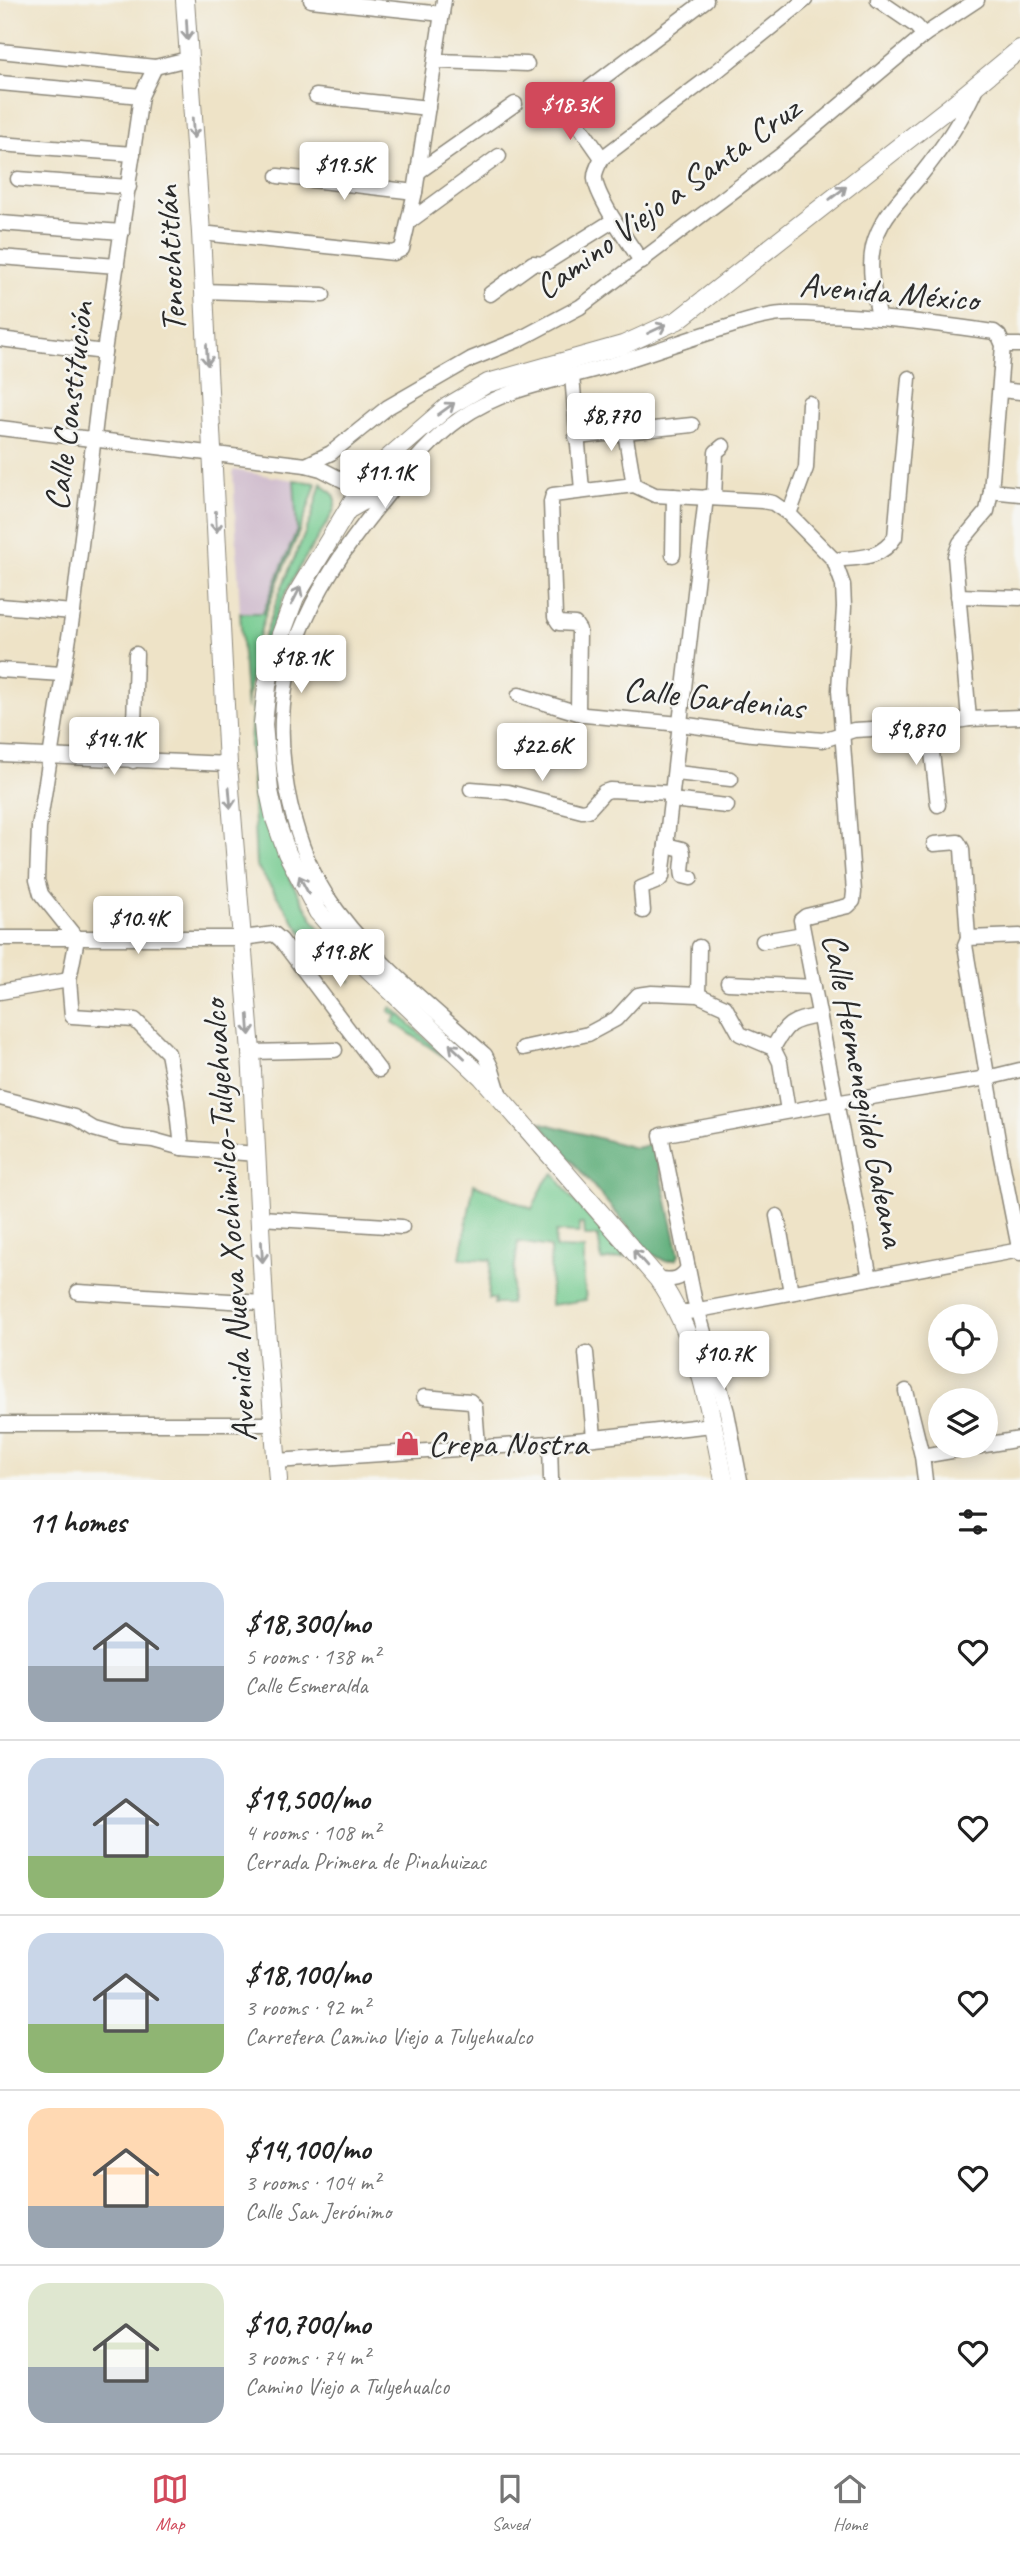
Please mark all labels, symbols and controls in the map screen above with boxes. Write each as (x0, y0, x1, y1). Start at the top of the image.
one-way arrow (180, 18, 193, 41)
pin: $18.3K (513, 82, 627, 142)
street label: Camino Viejo a Santa Cruz (526, 84, 812, 309)
text: $18.3K (541, 90, 599, 119)
one-way arrow (187, 116, 200, 138)
pin: $19.5K (287, 142, 401, 202)
text: $19.5K (316, 150, 373, 179)
street label: Tenochtitlán (144, 183, 196, 334)
one-way arrow (829, 186, 847, 201)
street label: Avenida México (798, 262, 984, 323)
street label: Calle Constitución (34, 298, 104, 513)
one-way arrow (646, 322, 667, 336)
one-way arrow (201, 343, 214, 365)
pin: $8,770 (554, 393, 668, 453)
text: $8,770 (583, 401, 639, 430)
one-way arrow (436, 402, 455, 417)
pin: $11.1K (328, 450, 442, 510)
text: $11.1K (356, 458, 414, 487)
one-way arrow (210, 511, 223, 534)
one-way arrow (290, 586, 304, 607)
pin: $18.1K (244, 636, 358, 695)
text: $18.1K (272, 643, 330, 672)
street label: Calle Gardenias (621, 666, 810, 730)
pin: $9,870 (859, 708, 973, 767)
text: $9,870 (888, 715, 944, 744)
pin: $14.1K (57, 718, 171, 777)
pin: $22.6K (485, 724, 599, 783)
text: $14.1K (85, 725, 143, 754)
text: $22.6K (513, 731, 571, 760)
one-way arrow (224, 787, 237, 809)
one-way arrow (296, 875, 310, 895)
pin: $10.4K (81, 897, 195, 956)
text: $10.4K (109, 904, 167, 933)
pin: $19.8K (283, 930, 397, 989)
street label: Calle Hermenegildo Galeana (812, 930, 917, 1252)
text: $19.8K (311, 937, 369, 966)
street label: Avenida Nueva Xochimilco-Tulyehualco (191, 995, 267, 1444)
one-way arrow (243, 1013, 256, 1036)
one-way arrow (448, 1043, 465, 1060)
one-way arrow (256, 1241, 269, 1264)
one-way arrow (632, 1249, 648, 1267)
map controls (928, 1304, 998, 1458)
button: locate (928, 1304, 998, 1374)
pin: $10.7K (667, 1332, 781, 1391)
text: $10.7K (695, 1339, 753, 1368)
button: layers (928, 1388, 998, 1458)
place label: Crepa Nostra (428, 1421, 591, 1466)
shop icon: Crepa Nostra (394, 1429, 422, 1457)
text: 11 homes (28, 1503, 126, 1541)
icon: filters (954, 1503, 992, 1541)
text: $18,300/mo (245, 1604, 370, 1642)
icon: home (84, 1610, 168, 1694)
icon: heart (954, 1633, 992, 1671)
text: 5 rooms · 138 m² (245, 1642, 380, 1671)
text: Calle Esmeralda (245, 1671, 368, 1700)
text: $19,500/mo (245, 1780, 370, 1818)
icon: home (84, 1786, 168, 1870)
icon: heart (954, 1809, 992, 1847)
text: 4 rooms · 108 m² (245, 1818, 380, 1847)
text: Cerrada Primera de Pinahuizac (245, 1847, 486, 1876)
text: $18,100/mo (245, 1955, 370, 1993)
icon: home (84, 1961, 168, 2045)
icon: heart (954, 1984, 992, 2022)
text: 3 rooms · 92 m² (245, 1993, 369, 2022)
text: Carretera Camino Viejo a Tulyehualco (245, 2022, 532, 2051)
text: $14,100/mo (245, 2130, 370, 2168)
icon: home (84, 2136, 168, 2220)
icon: heart (954, 2159, 992, 2197)
text: 3 rooms · 104 m² (245, 2168, 380, 2197)
text: Calle San Jerónimo (245, 2197, 391, 2226)
text: $10,700/mo (245, 2305, 370, 2343)
icon: home (84, 2311, 168, 2395)
icon: heart (954, 2334, 992, 2372)
text: 3 rooms · 74 m² (245, 2343, 369, 2372)
text: Camino Viejo a Tulyehualco (245, 2372, 449, 2401)
tab: Map (151, 2470, 189, 2536)
tab: Saved (491, 2470, 529, 2536)
tab: Home (831, 2470, 869, 2536)

